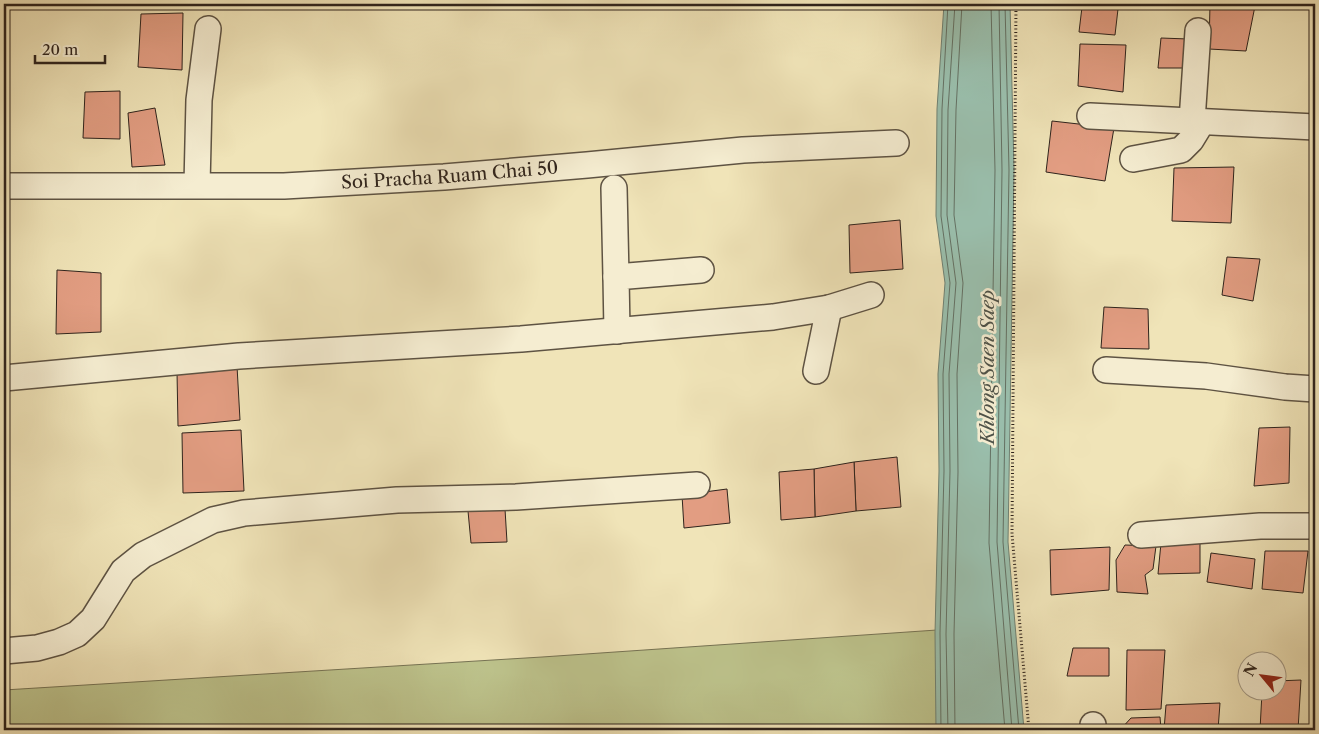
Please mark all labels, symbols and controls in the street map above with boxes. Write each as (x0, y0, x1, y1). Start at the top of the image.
scale bar (35, 32, 105, 64)
text: 20 m (42, 40, 78, 59)
street label: Soi Pracha Ruam Chai 50 (341, 156, 559, 194)
water label: Khlong Saen Saep (976, 290, 999, 446)
north arrow (1236, 652, 1286, 702)
text: N (1240, 660, 1261, 679)

